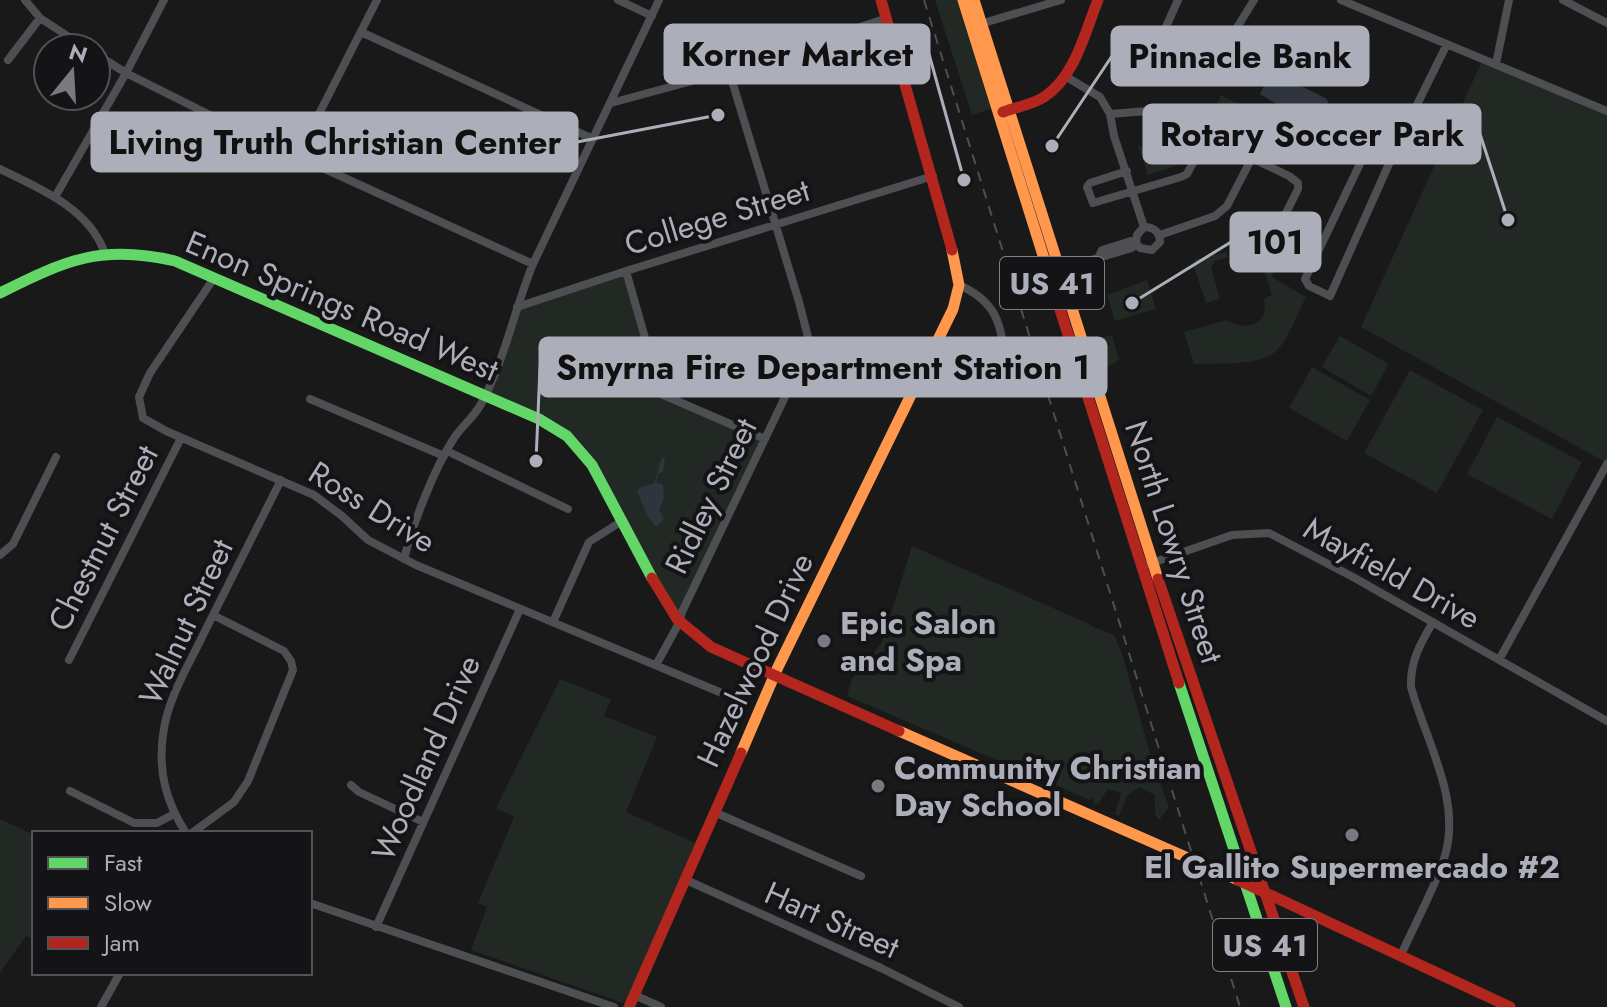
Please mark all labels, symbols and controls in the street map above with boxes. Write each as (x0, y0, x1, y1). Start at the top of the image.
callout: Korner Market (665, 25, 929, 83)
callout: Pinnacle Bank (1112, 27, 1368, 85)
text: Korner Market (681, 30, 913, 79)
north arrow (32, 32, 112, 112)
text: Pinnacle Bank (1128, 32, 1352, 81)
text: N (65, 35, 91, 71)
callout: Rotary Soccer Park (1144, 105, 1480, 163)
text: Rotary Soccer Park (1160, 110, 1465, 159)
callout: Living Truth Christian Center (92, 113, 577, 171)
text: Living Truth Christian Center (109, 118, 561, 167)
street label: College Street (619, 167, 815, 267)
callout: 101 (1231, 213, 1320, 271)
text: 101 (1246, 218, 1304, 267)
street label: Enon Springs Road West (179, 219, 506, 393)
road number: US 41 (1000, 257, 1104, 309)
callout: Smyrna Fire Department Station 1 (540, 338, 1106, 396)
text: Smyrna Fire Department Station 1 (556, 343, 1090, 392)
street label: Ridley Street (654, 410, 769, 582)
street label: North Lowry Street (1113, 415, 1235, 669)
street label: Chestnut Street (36, 437, 170, 639)
street label: Ross Drive (300, 450, 444, 564)
street label: Mayfield Drive (1295, 505, 1489, 641)
street label: Walnut Street (127, 531, 245, 713)
street label: Hazelwood Drive (685, 545, 825, 775)
place label: Epic Salon and Spa (840, 600, 996, 683)
marker: Epic Salon and Spa (815, 632, 833, 650)
street label: Woodland Drive (360, 648, 492, 868)
place label: Community Christian Day School (894, 745, 1202, 828)
marker: Community Christian Day School (869, 777, 887, 795)
marker: El Gallito Supermercado #2 (1343, 826, 1361, 844)
legend (32, 831, 312, 975)
place label: El Gallito Supermercado #2 (1144, 844, 1560, 890)
text: Fast (104, 845, 142, 880)
street label: Hart Street (757, 870, 907, 970)
text: Slow (104, 885, 152, 920)
road number: US 41 (1213, 919, 1317, 971)
text: Jam (101, 925, 140, 960)

